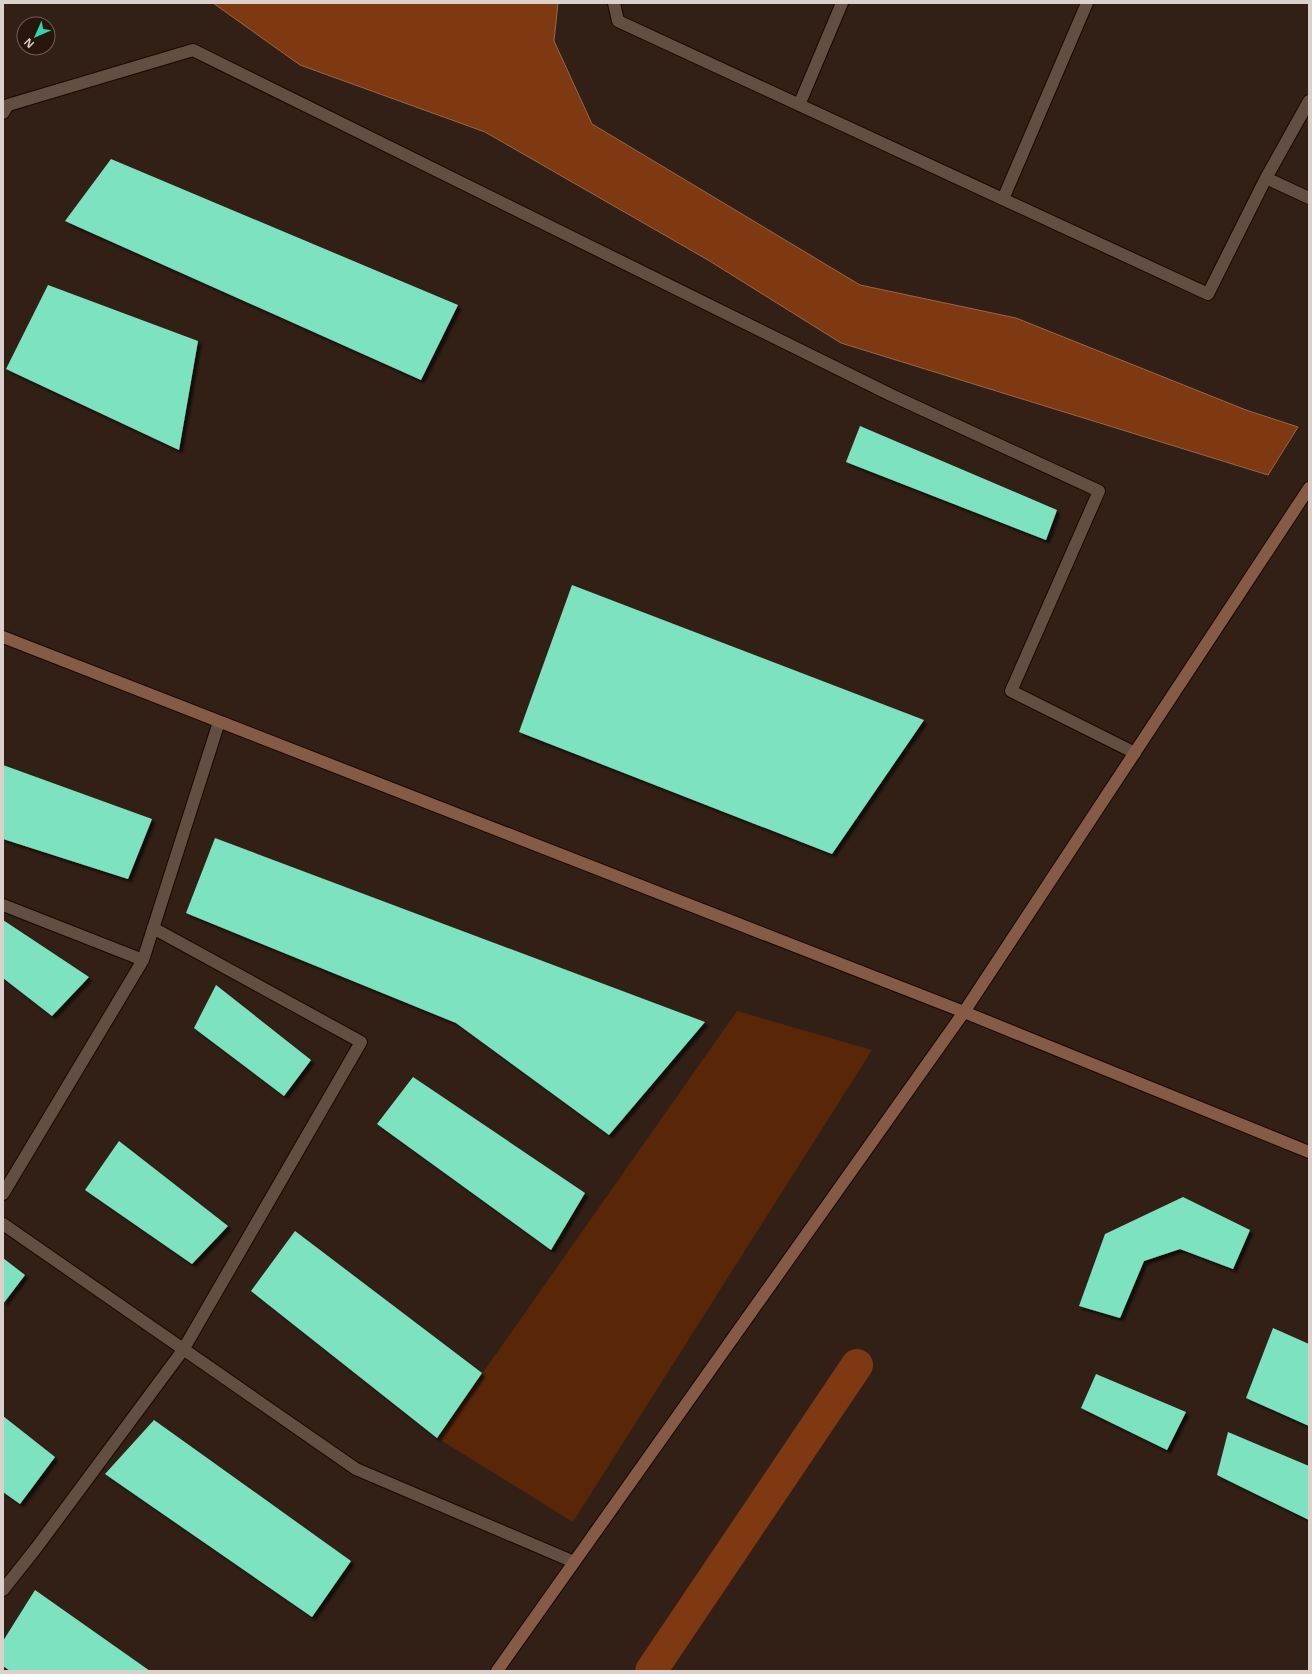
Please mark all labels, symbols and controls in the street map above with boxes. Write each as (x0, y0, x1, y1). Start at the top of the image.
north arrow (16, 16, 56, 56)
text: N (20, 35, 37, 52)

